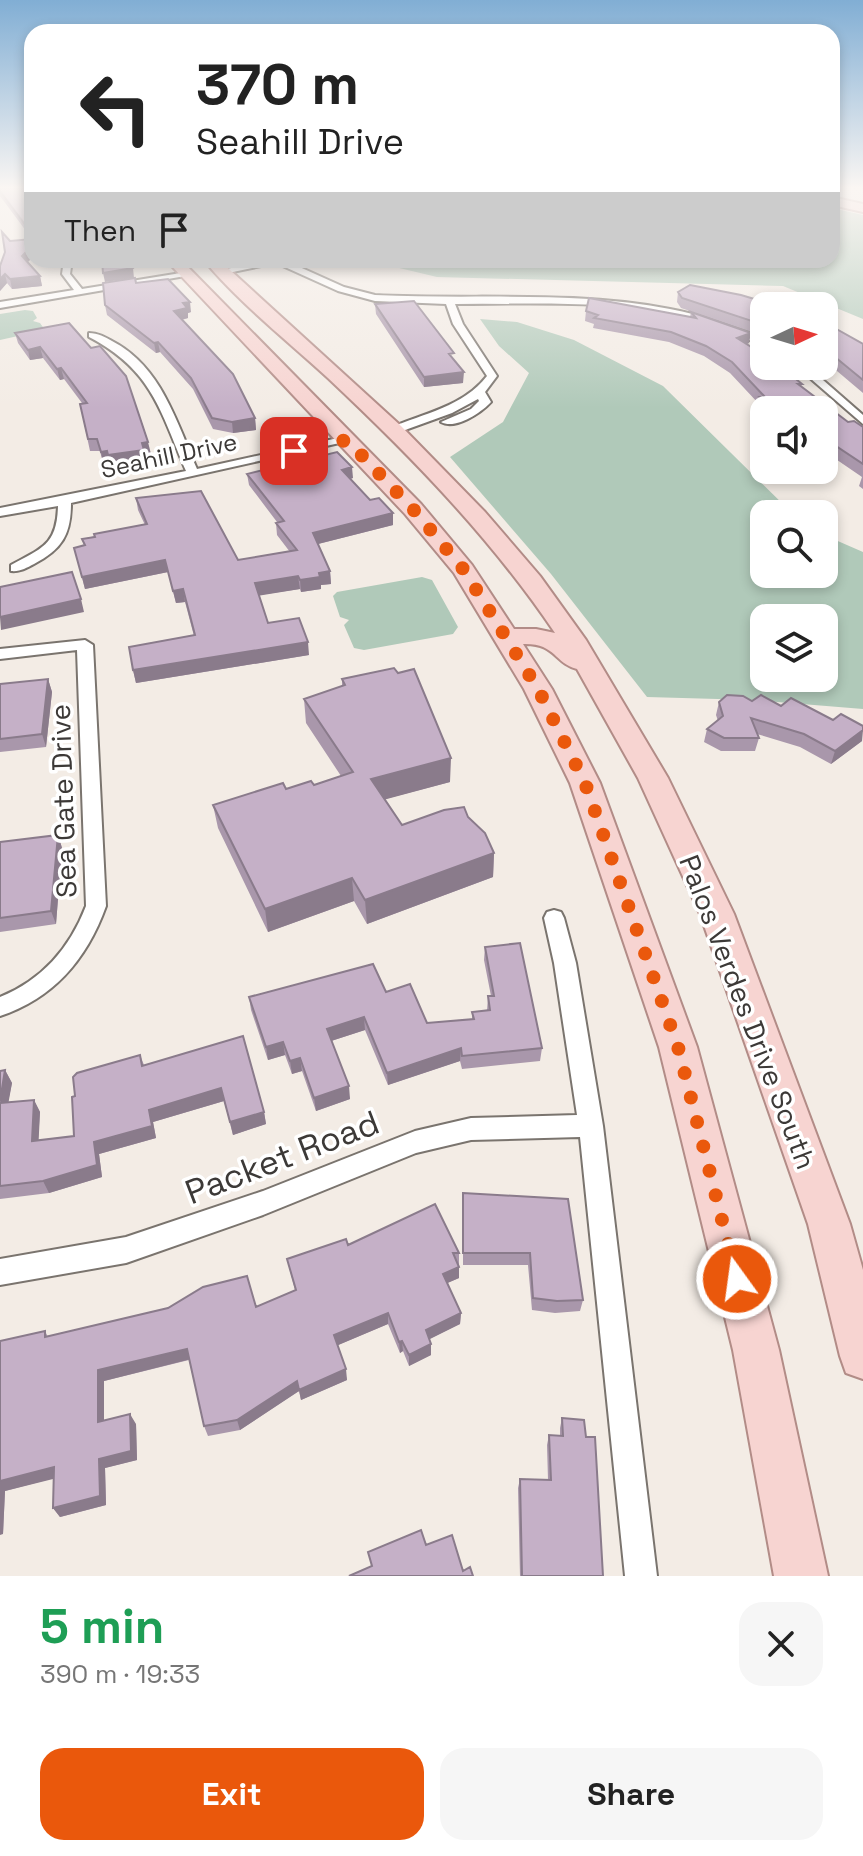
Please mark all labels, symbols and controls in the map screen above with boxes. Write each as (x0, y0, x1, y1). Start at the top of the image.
text: 370 m (196, 49, 359, 120)
icon: left (64, 56, 168, 160)
text: Seahill Drive (196, 119, 404, 165)
icon: arrive (152, 208, 196, 252)
text: Then (64, 211, 136, 250)
north arrow (750, 292, 838, 380)
map controls (750, 292, 838, 692)
button: sound (750, 396, 838, 484)
pin (260, 417, 328, 485)
street label: Seahill Drive (98, 426, 240, 485)
icon: arrive (272, 429, 316, 473)
button: search (750, 500, 838, 588)
button: layers (750, 604, 838, 692)
street label: Sea Gate Drive (42, 703, 84, 899)
street label: Palos Verdes Drive South (671, 850, 825, 1174)
street label: Packet Road (179, 1101, 385, 1214)
position arrow (695, 1237, 779, 1321)
text: 5 min (40, 1596, 164, 1657)
button: close (739, 1602, 823, 1686)
text: 390 m · 19:33 (40, 1657, 200, 1691)
button: Exit (40, 1748, 424, 1840)
button: Share (440, 1748, 823, 1840)

